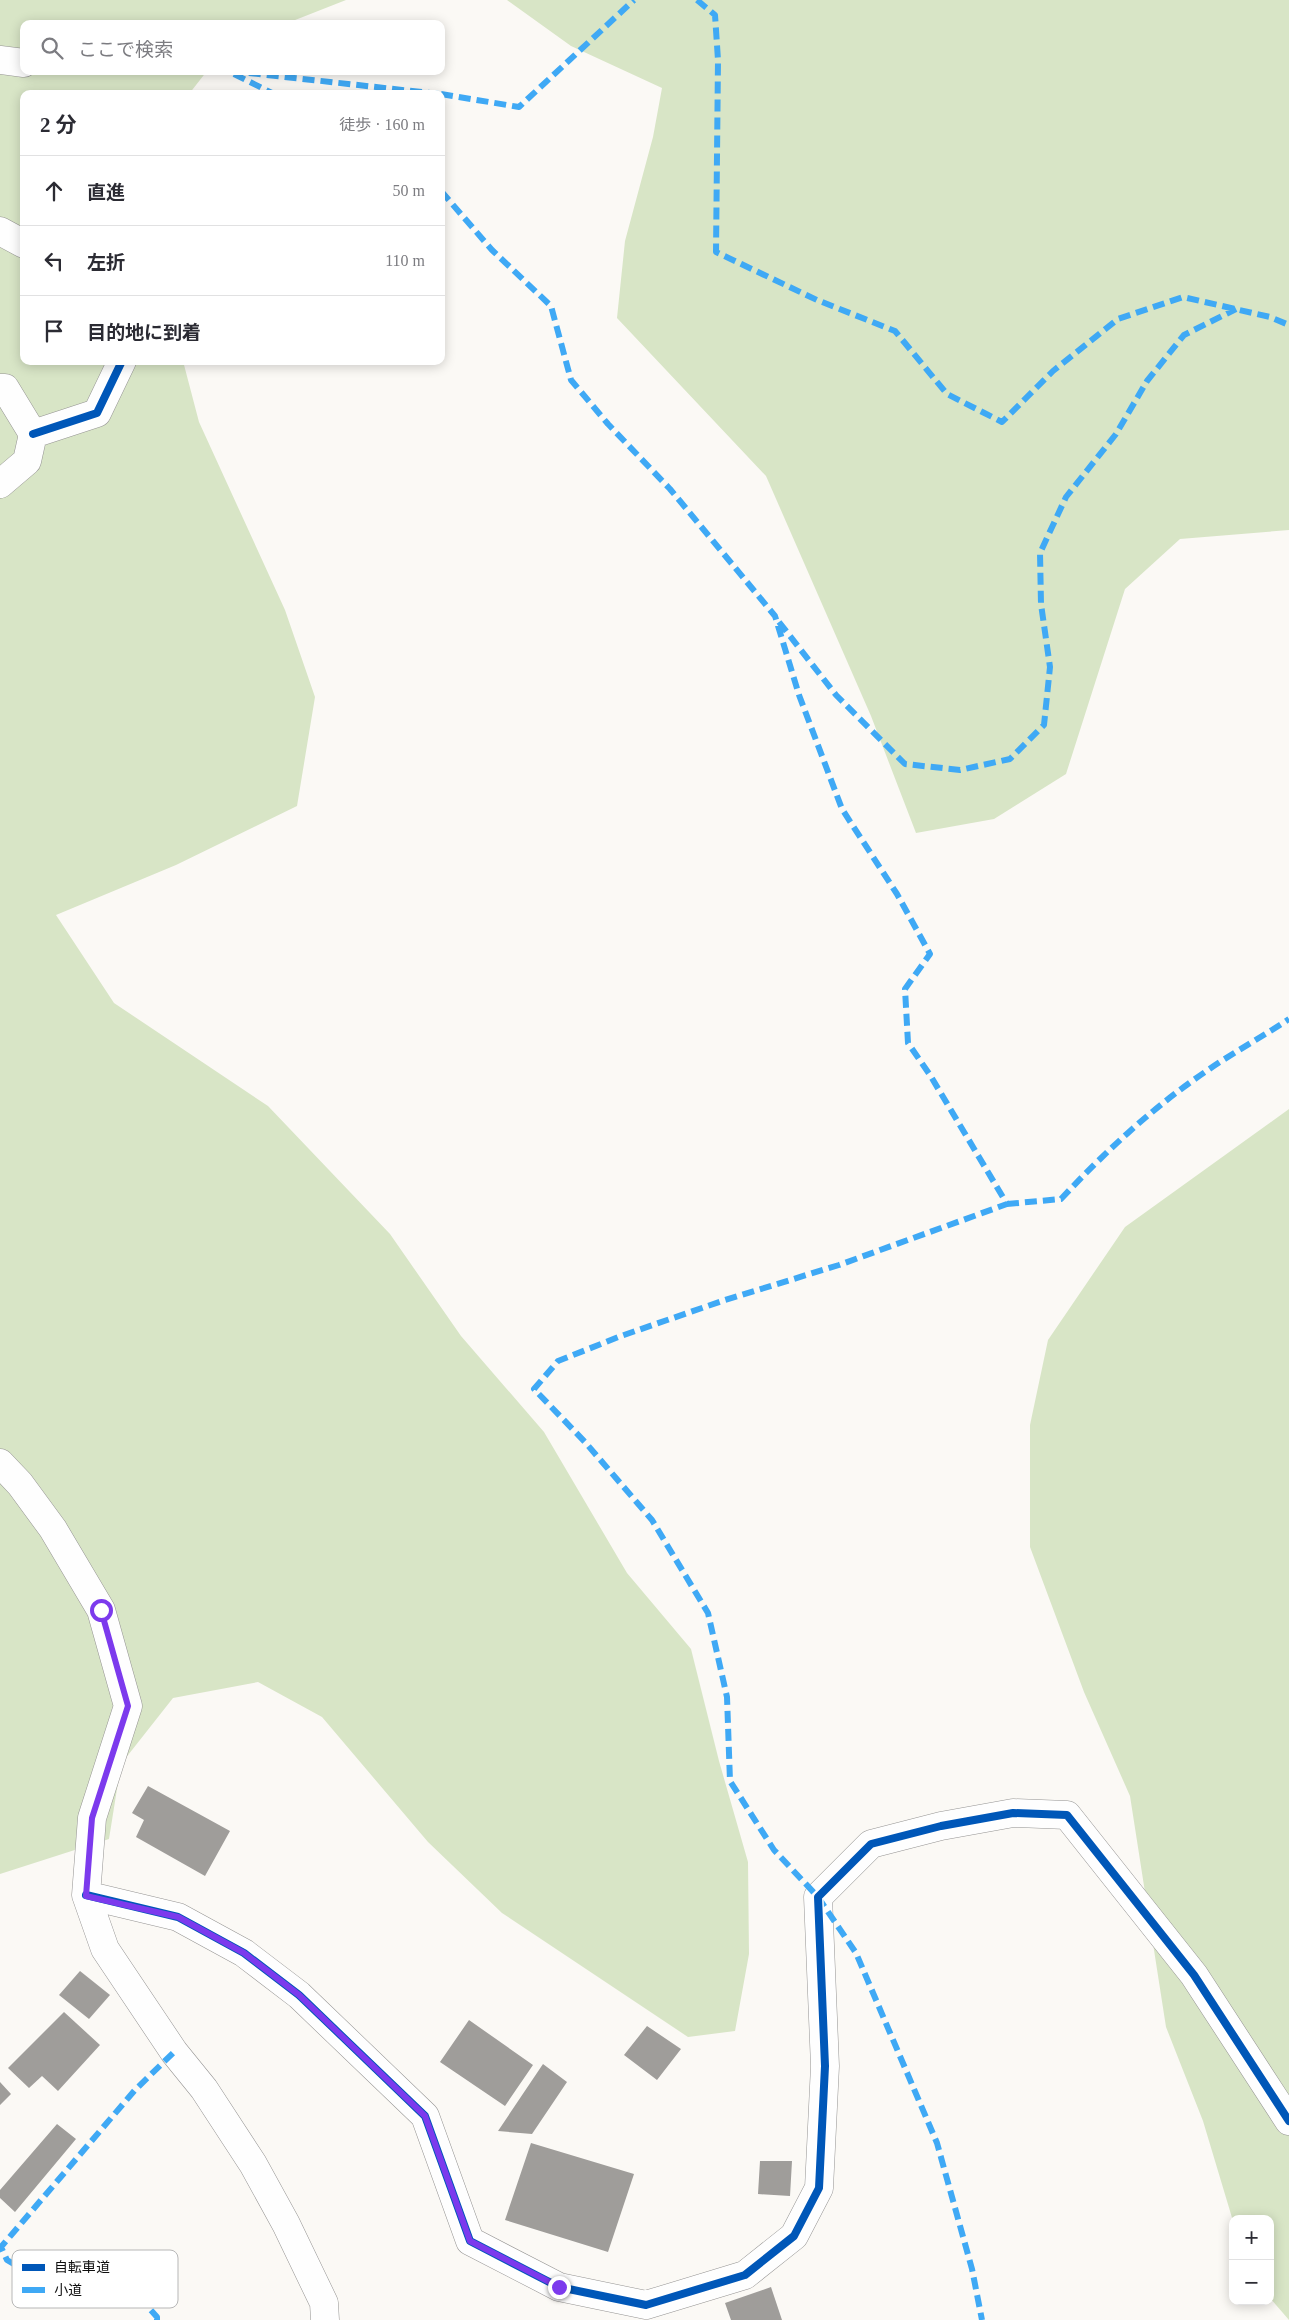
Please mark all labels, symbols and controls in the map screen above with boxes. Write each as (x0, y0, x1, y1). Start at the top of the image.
search box (20, 20, 445, 75)
icon: search (38, 34, 66, 62)
text: ここで検索 (78, 39, 173, 60)
text: 2 分 (40, 113, 77, 137)
text: 徒歩 · 160 m (339, 116, 425, 133)
icon: ahead (40, 177, 68, 205)
text: 直進 (87, 182, 125, 203)
text: 50 m (393, 182, 425, 199)
icon: left (40, 247, 68, 275)
text: 左折 (87, 252, 125, 273)
text: 110 m (385, 252, 425, 269)
icon: arrive (40, 317, 68, 345)
text: 目的地に到着 (87, 322, 201, 343)
route start (90, 1599, 113, 1622)
map controls (1229, 2215, 1274, 2305)
button: + (1229, 2215, 1274, 2260)
legend (12, 2250, 178, 2308)
text: 自転車道 (54, 2260, 110, 2275)
button: − (1229, 2260, 1274, 2305)
route end (548, 2276, 571, 2299)
text: 小道 (54, 2283, 82, 2298)

